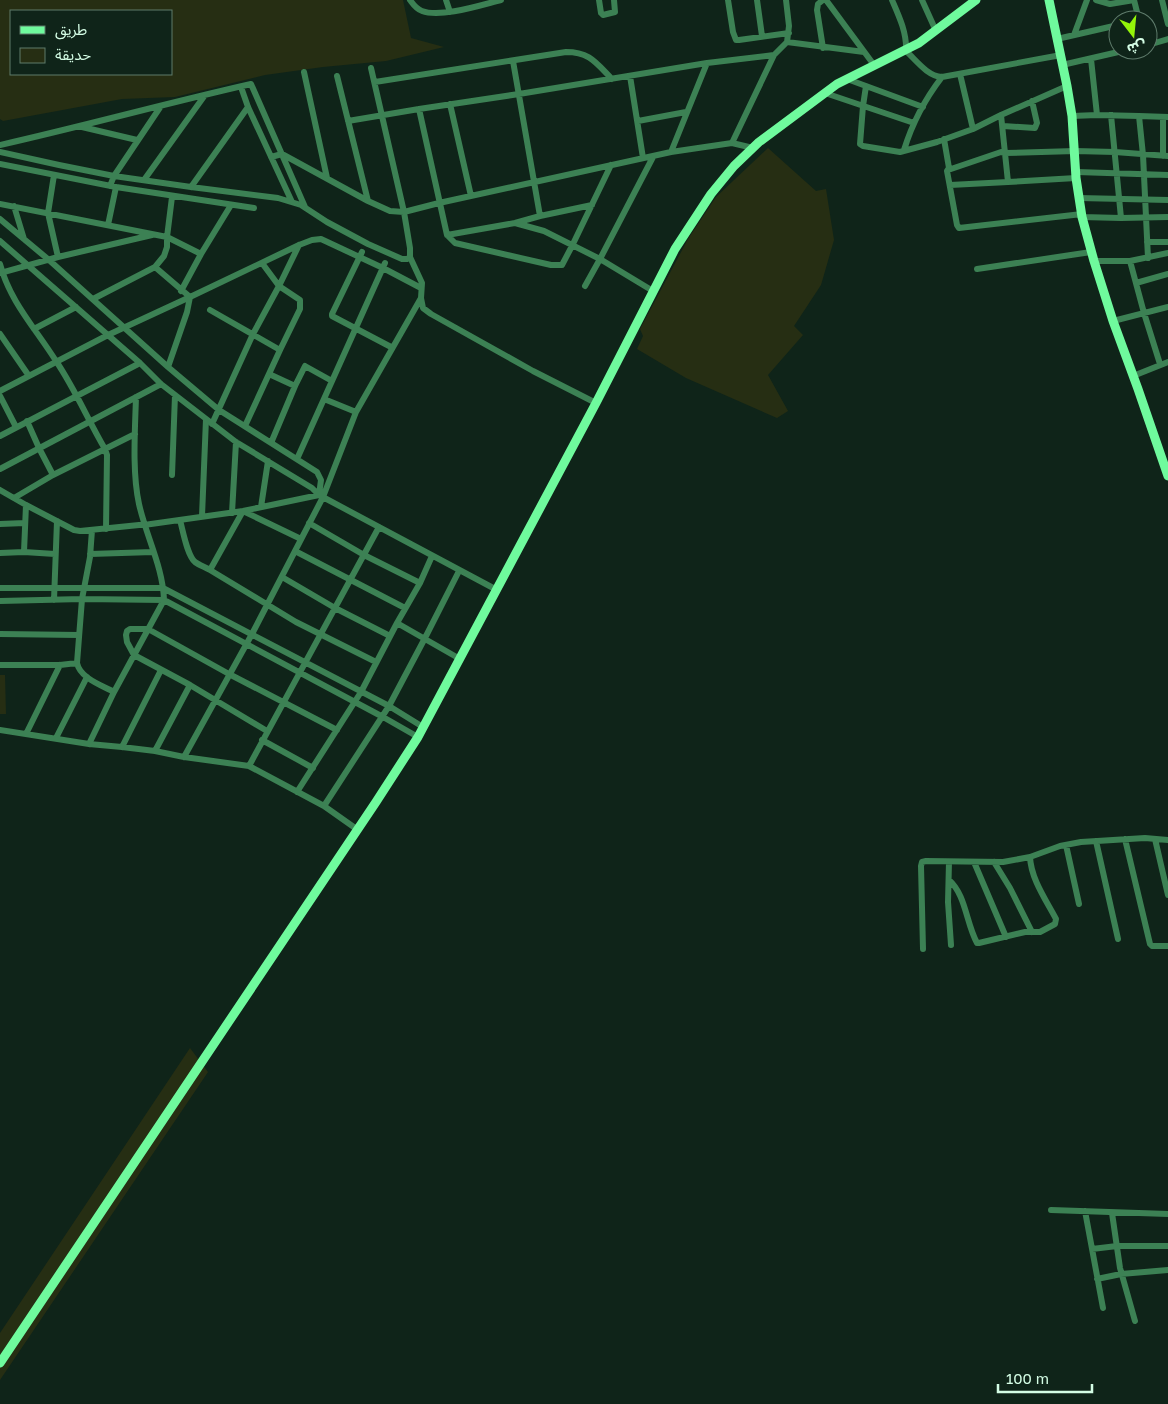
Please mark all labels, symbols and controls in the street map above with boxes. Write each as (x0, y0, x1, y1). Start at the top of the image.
legend (10, 10, 172, 75)
north arrow (1108, 10, 1158, 60)
text: طريق (55, 20, 87, 40)
text: ش (1125, 37, 1148, 59)
text: حديقة (55, 45, 91, 63)
scale bar (998, 1362, 1092, 1394)
text: 100 m (1006, 1369, 1049, 1387)

